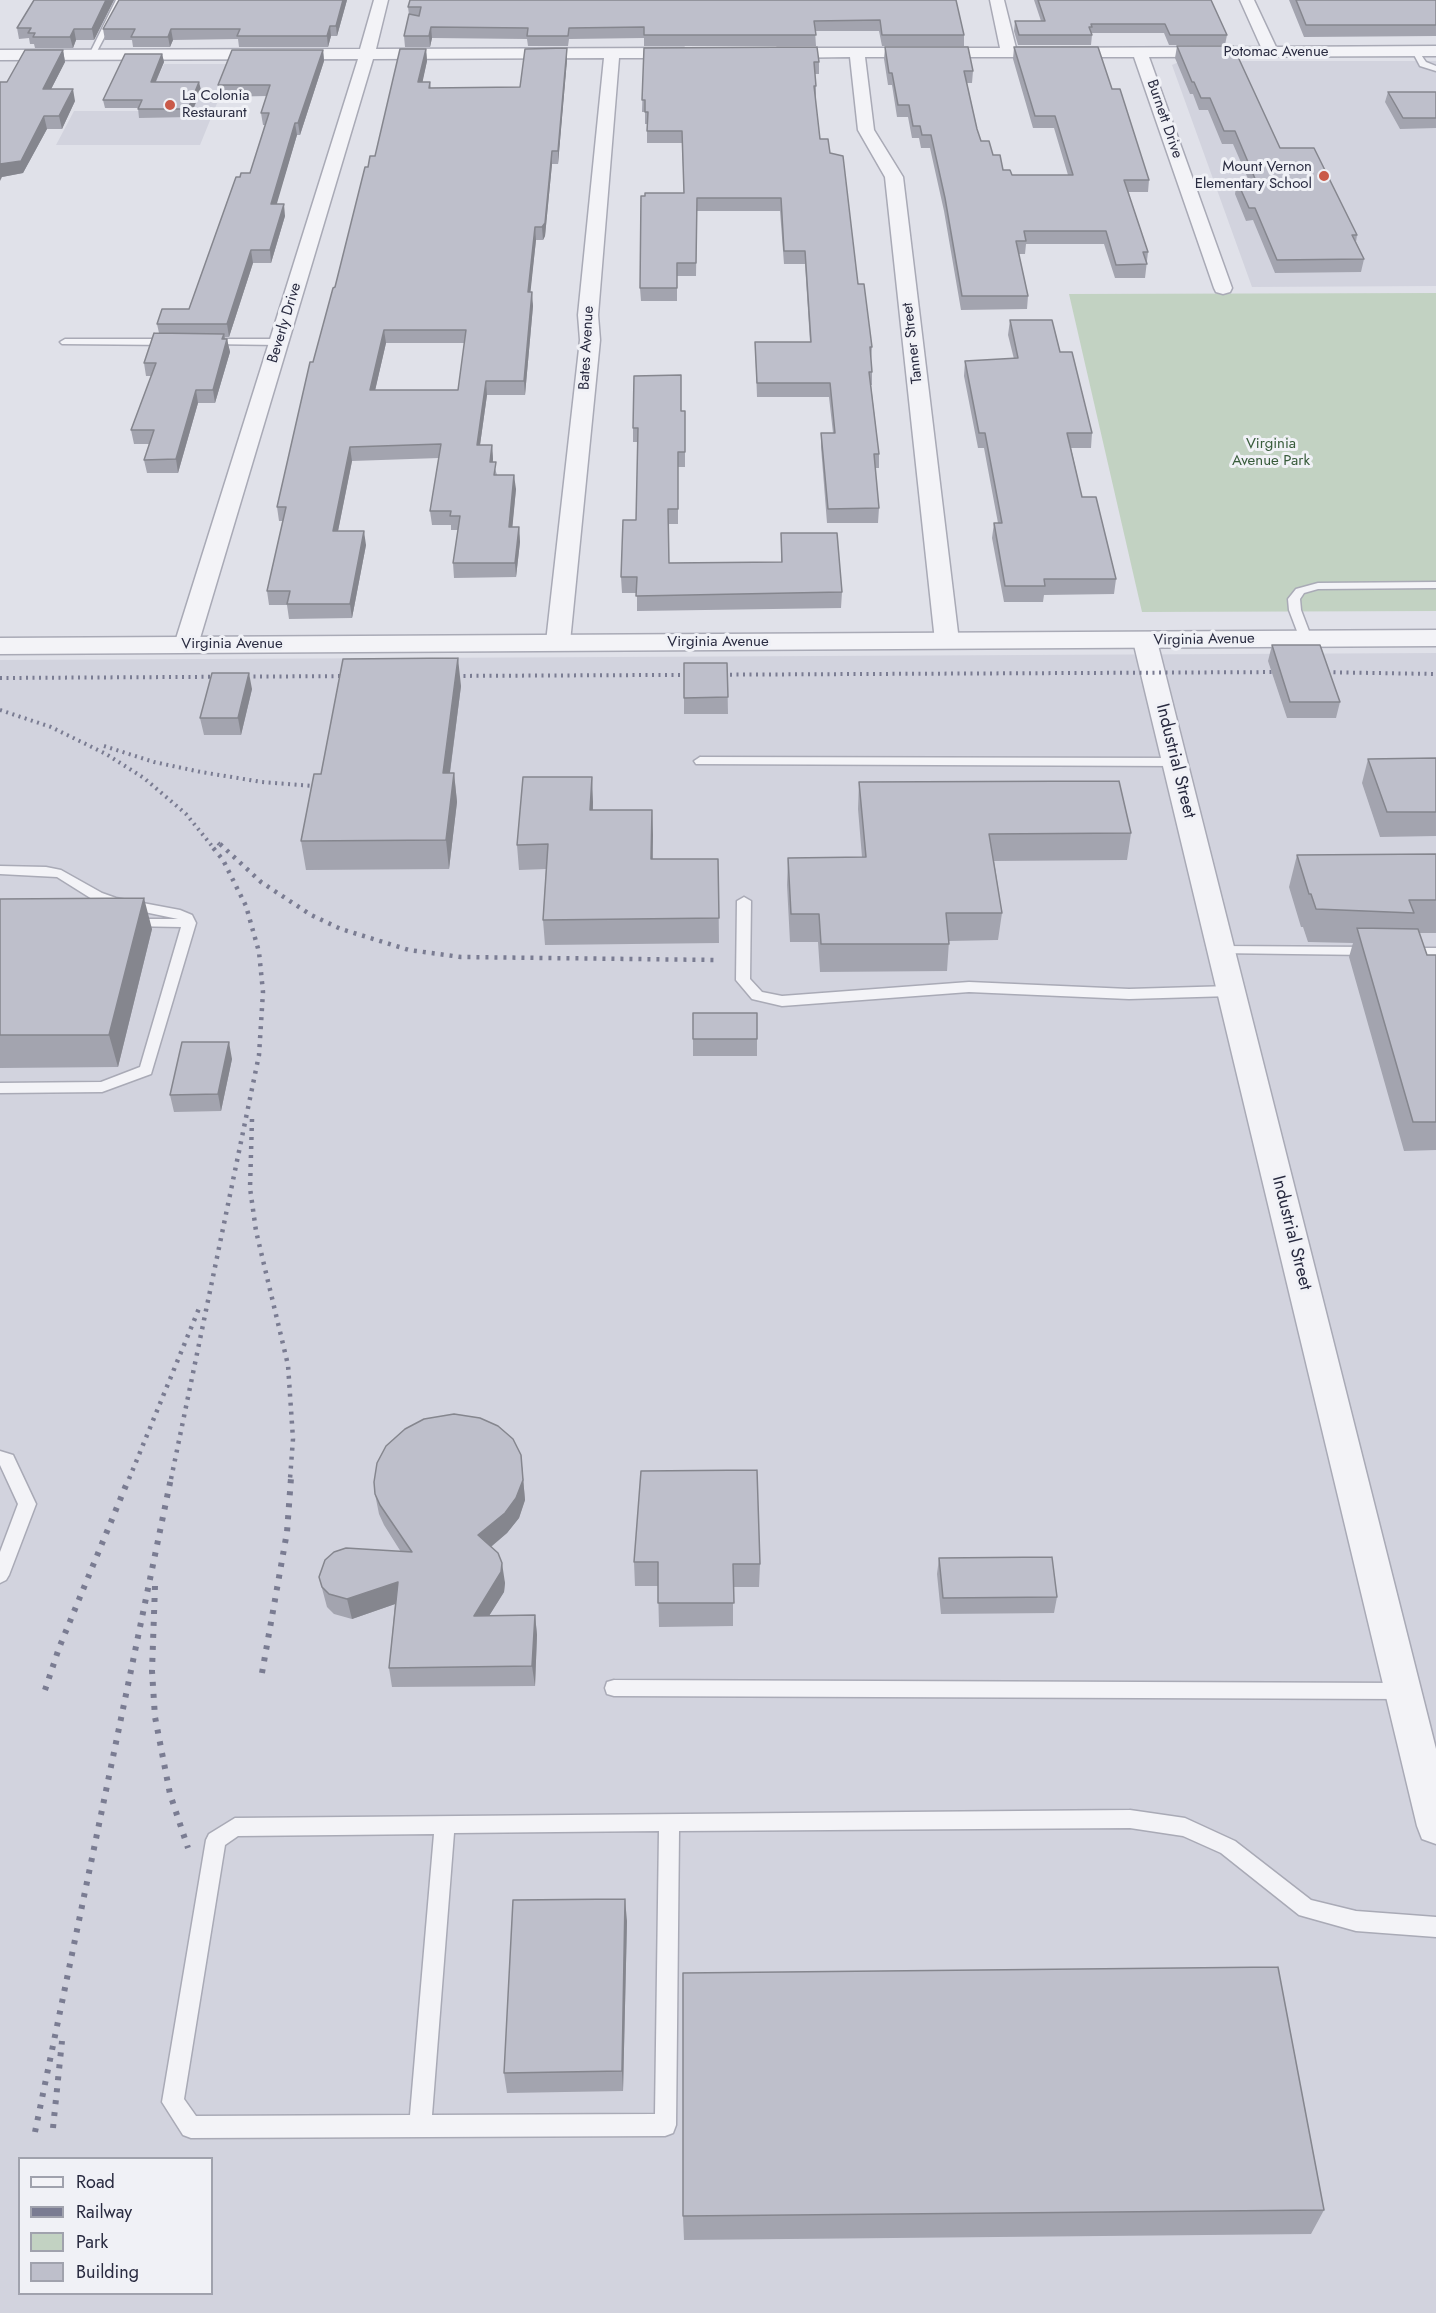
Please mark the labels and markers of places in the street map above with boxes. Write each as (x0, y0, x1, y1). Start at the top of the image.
place label: La Colonia Restaurant (182, 87, 250, 122)
marker: La Colonia Restaurant (163, 98, 177, 112)
place label: Mount Vernon Elementary School (1195, 158, 1312, 193)
marker: Mount Vernon Elementary School (1317, 169, 1331, 183)

